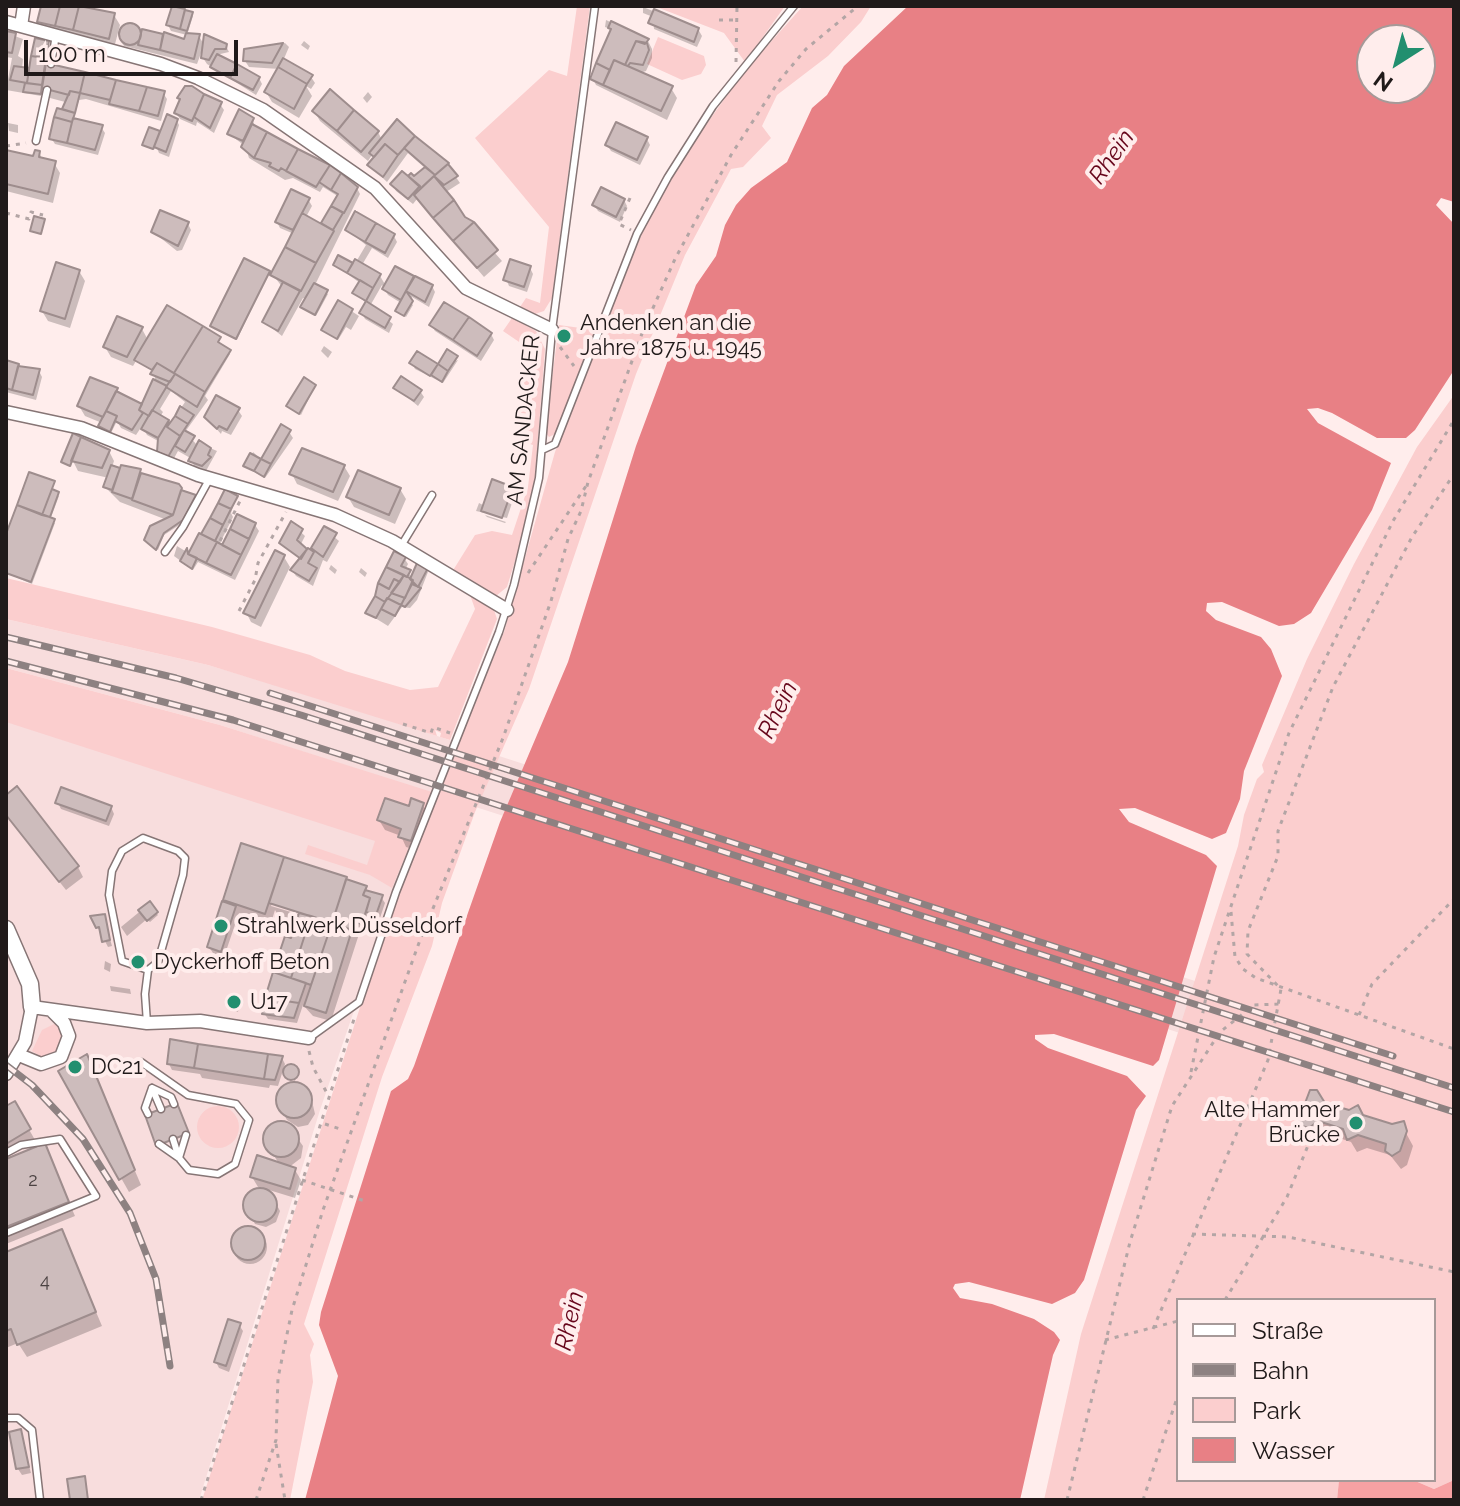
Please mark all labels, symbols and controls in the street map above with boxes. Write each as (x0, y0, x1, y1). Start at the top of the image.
scale bar (28, 24, 242, 74)
north arrow (1356, 24, 1436, 104)
text: 100 m (38, 39, 106, 68)
text: N (1369, 66, 1398, 97)
water label: Rhein (1083, 124, 1141, 190)
place label: Andenken an die Jahre 1875 u. 1945 (580, 310, 762, 362)
marker: Andenken an die Jahre 1875 u. 1945 (555, 327, 573, 345)
street label: AM SANDACKER (502, 334, 546, 506)
water label: Rhein (752, 677, 804, 743)
place label: Strahlwerk Düsseldorf (237, 913, 462, 939)
marker: Strahlwerk Düsseldorf (212, 917, 230, 935)
place label: Dyckerhoff Beton (154, 949, 330, 975)
marker: Dyckerhoff Beton (129, 953, 147, 971)
place label: U17 (250, 989, 288, 1015)
marker: U17 (225, 993, 243, 1011)
place label: DC21 (91, 1054, 143, 1080)
marker: DC21 (66, 1058, 84, 1076)
place label: Alte Hammer Brücke (1204, 1097, 1340, 1148)
marker: Alte Hammer Brücke (1347, 1114, 1365, 1132)
house number: 2 (28, 1170, 38, 1192)
house number: 4 (40, 1271, 50, 1293)
water label: Rhein (549, 1289, 591, 1353)
legend (1176, 1298, 1436, 1482)
text: Straße (1252, 1316, 1323, 1345)
text: Bahn (1252, 1356, 1309, 1385)
text: Park (1252, 1396, 1301, 1425)
text: Wasser (1252, 1436, 1335, 1465)

